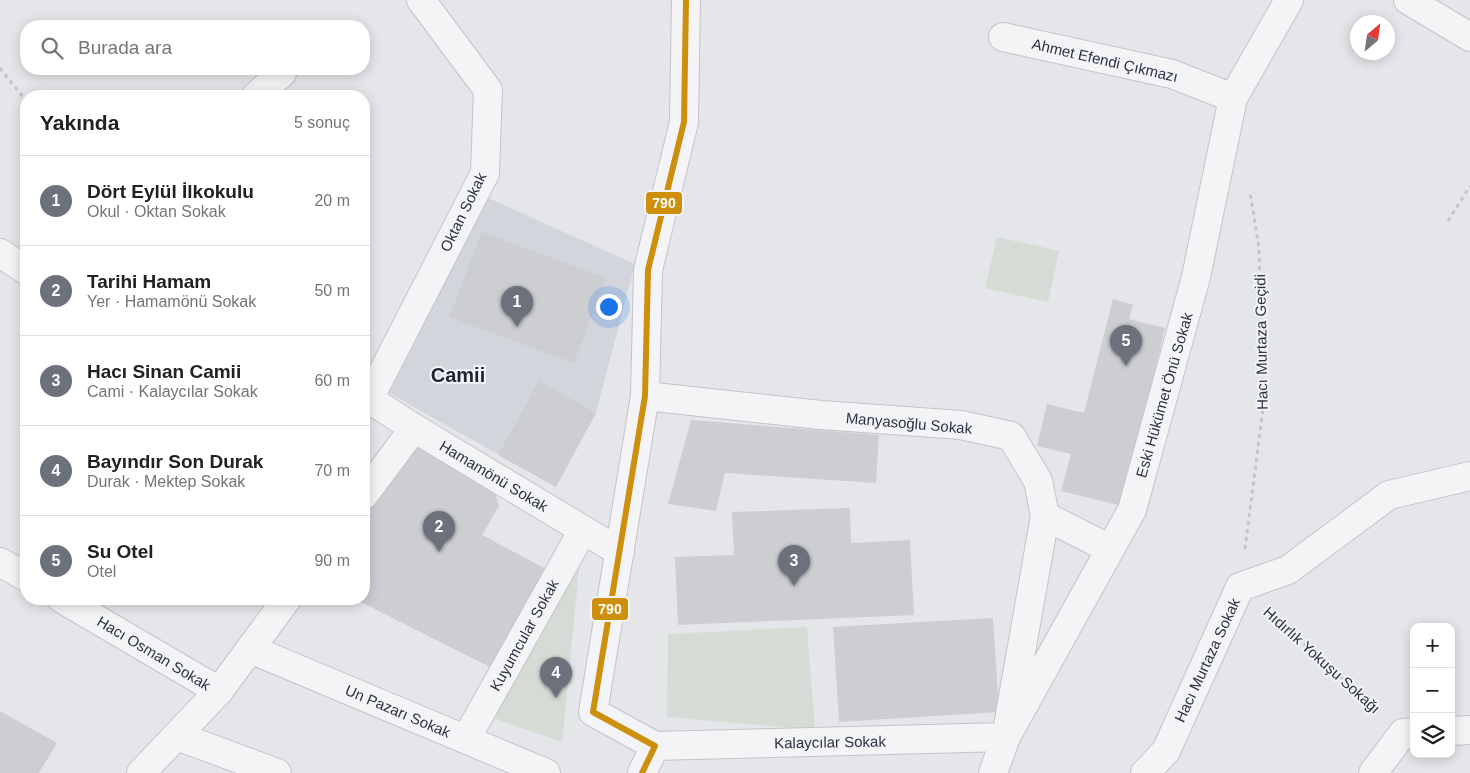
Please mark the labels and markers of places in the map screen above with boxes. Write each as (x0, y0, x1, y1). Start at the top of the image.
pin: 1 (501, 286, 533, 327)
pin: 5 (1110, 325, 1142, 366)
pin: 2 (423, 511, 455, 552)
pin: 3 (778, 545, 810, 586)
pin: 4 (540, 657, 572, 698)

